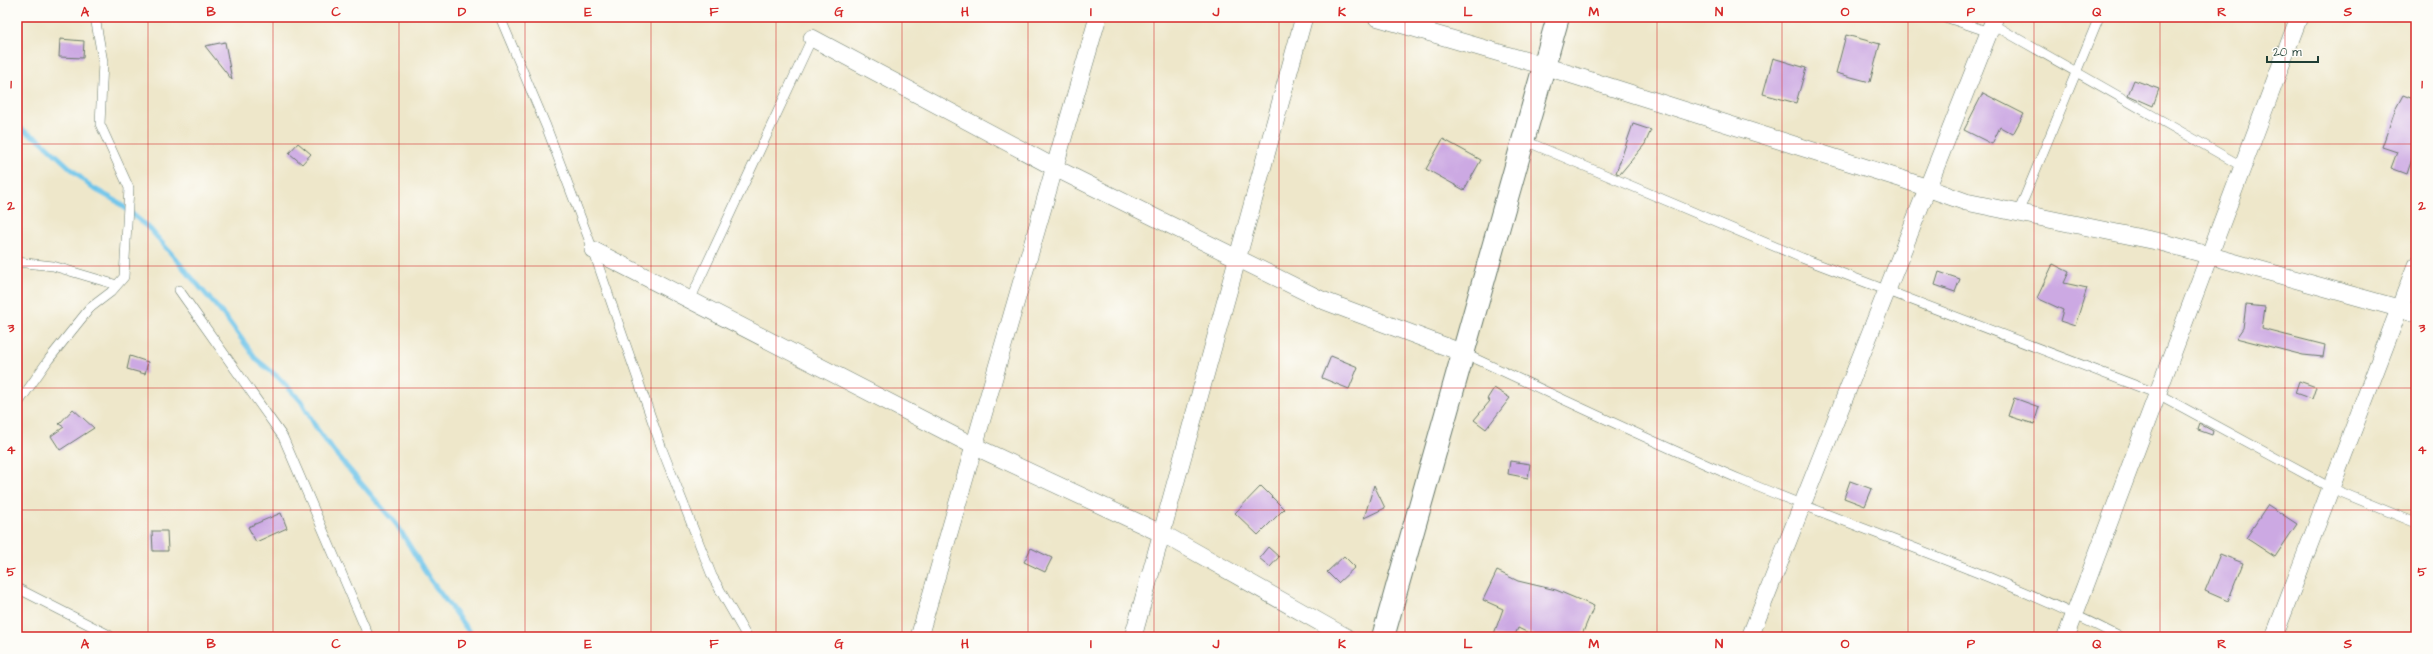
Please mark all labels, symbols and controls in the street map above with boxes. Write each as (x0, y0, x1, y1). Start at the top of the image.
text: A (81, 3, 90, 21)
text: B (206, 3, 216, 21)
text: C (331, 3, 341, 21)
text: D (458, 3, 467, 21)
text: E (584, 3, 592, 21)
text: F (709, 3, 719, 21)
text: G (834, 3, 844, 21)
text: H (961, 3, 969, 21)
text: I (1090, 3, 1092, 21)
text: J (1212, 3, 1220, 21)
text: K (1338, 3, 1346, 21)
text: L (1463, 3, 1473, 21)
text: M (1589, 3, 1600, 21)
text: N (1715, 3, 1723, 21)
text: O (1841, 3, 1850, 21)
text: P (1967, 3, 1976, 21)
text: Q (2092, 3, 2102, 21)
text: R (2217, 3, 2227, 21)
text: S (2343, 3, 2353, 21)
scale bar (2267, 38, 2318, 64)
text: 20 m (2273, 44, 2302, 61)
text: 1 (10, 75, 12, 93)
text: 1 (2421, 75, 2423, 93)
text: 2 (6, 197, 15, 215)
text: 2 (2417, 197, 2426, 215)
text: 3 (7, 319, 15, 337)
text: 3 (2418, 319, 2426, 337)
text: 4 (7, 441, 16, 459)
text: 4 (2418, 441, 2427, 459)
text: 5 (6, 563, 16, 581)
text: 5 (2417, 563, 2427, 581)
text: A (81, 635, 90, 653)
text: B (206, 635, 216, 653)
text: C (331, 635, 341, 653)
text: D (458, 635, 467, 653)
text: E (584, 635, 592, 653)
text: F (709, 635, 719, 653)
text: G (834, 635, 844, 653)
text: H (961, 635, 969, 653)
text: I (1090, 635, 1092, 653)
text: J (1212, 635, 1220, 653)
text: K (1338, 635, 1346, 653)
text: L (1463, 635, 1473, 653)
text: M (1589, 635, 1600, 653)
text: N (1715, 635, 1723, 653)
text: O (1841, 635, 1850, 653)
text: P (1967, 635, 1976, 653)
text: Q (2092, 635, 2102, 653)
text: R (2217, 635, 2227, 653)
text: S (2343, 635, 2353, 653)

